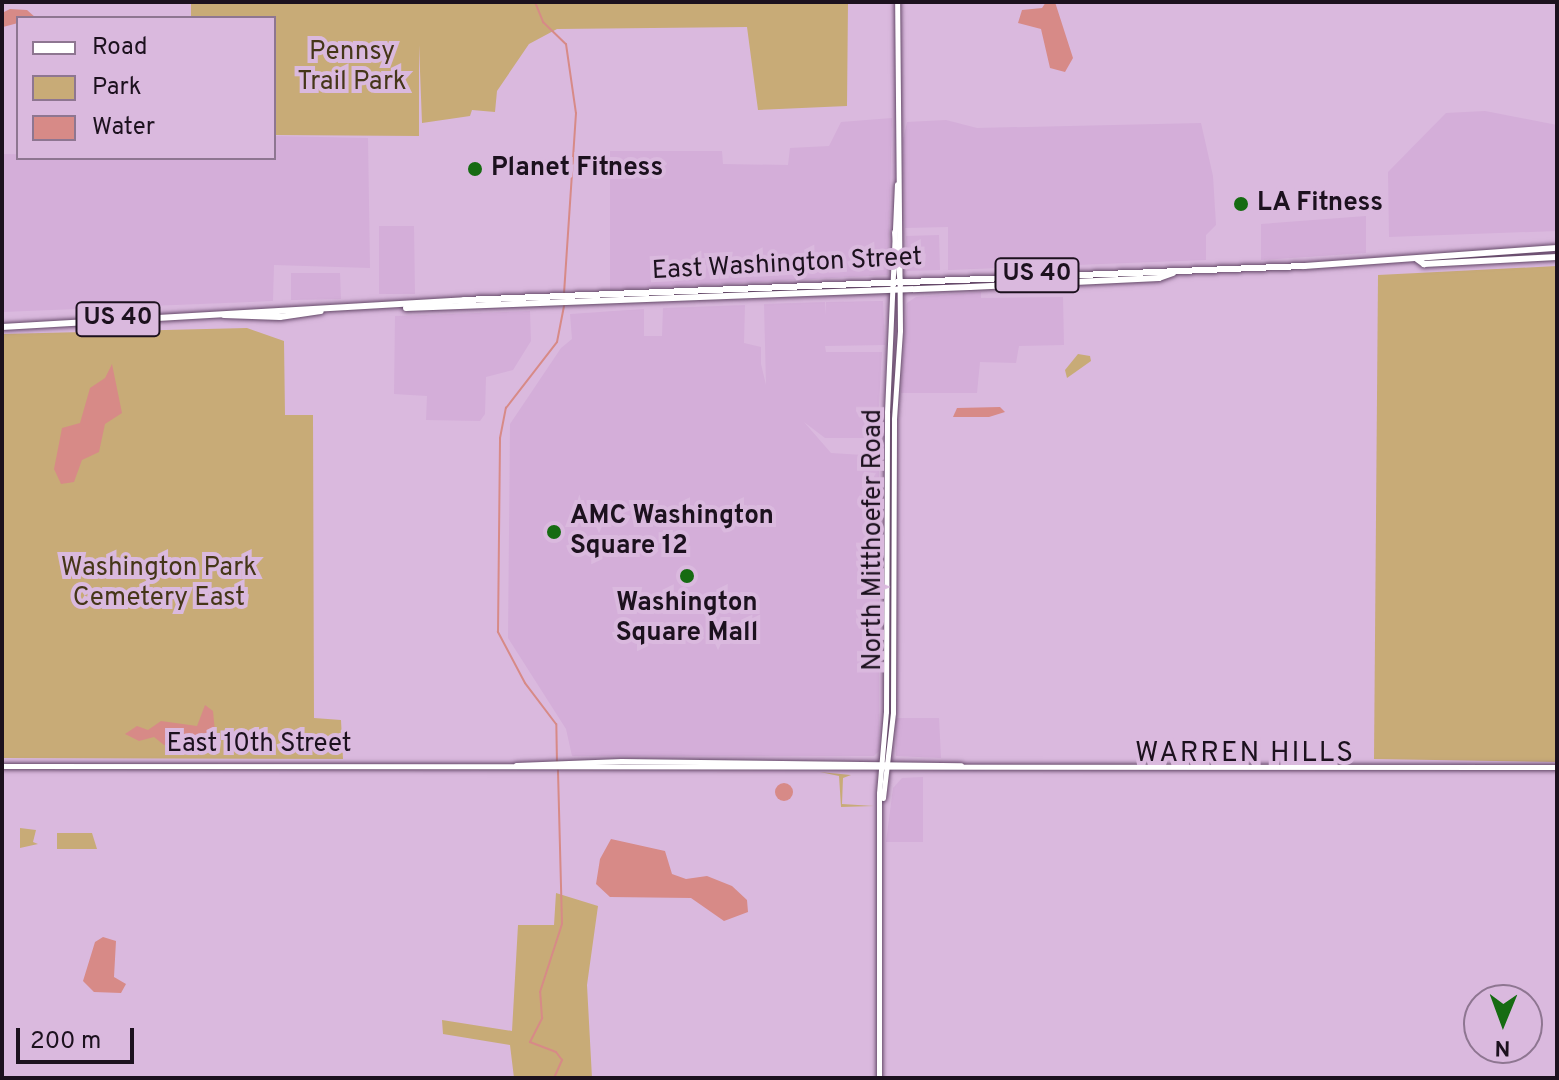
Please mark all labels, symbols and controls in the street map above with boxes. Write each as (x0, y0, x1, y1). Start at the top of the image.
legend (16, 16, 276, 160)
text: Road (92, 33, 148, 63)
park label: Pennsy Trail Park (297, 37, 407, 98)
text: Park (92, 73, 142, 103)
text: Water (92, 113, 155, 143)
place label: Planet Fitness (491, 153, 663, 185)
marker: Planet Fitness (466, 160, 484, 178)
place label: LA Fitness (1257, 188, 1384, 220)
marker: LA Fitness (1232, 195, 1250, 213)
street label: East Washington Street (651, 242, 923, 288)
road number: US 40 (993, 255, 1081, 295)
road number: US 40 (74, 299, 162, 339)
street label: North Mitthoefer Road (858, 409, 890, 671)
place label: AMC Washington Square 12 (570, 501, 774, 562)
marker: AMC Washington Square 12 (545, 523, 563, 541)
park label: Washington Park Cemetery East (61, 553, 257, 614)
marker: Washington Square Mall (678, 567, 696, 585)
place label: Washington Square Mall (616, 588, 758, 650)
street label: East 10th Street (166, 729, 352, 761)
district label: WARREN HILLS (1135, 737, 1355, 771)
north arrow (1463, 984, 1543, 1064)
scale bar (20, 1012, 138, 1062)
text: 200 m (30, 1027, 101, 1057)
text: N (1494, 1033, 1511, 1060)

